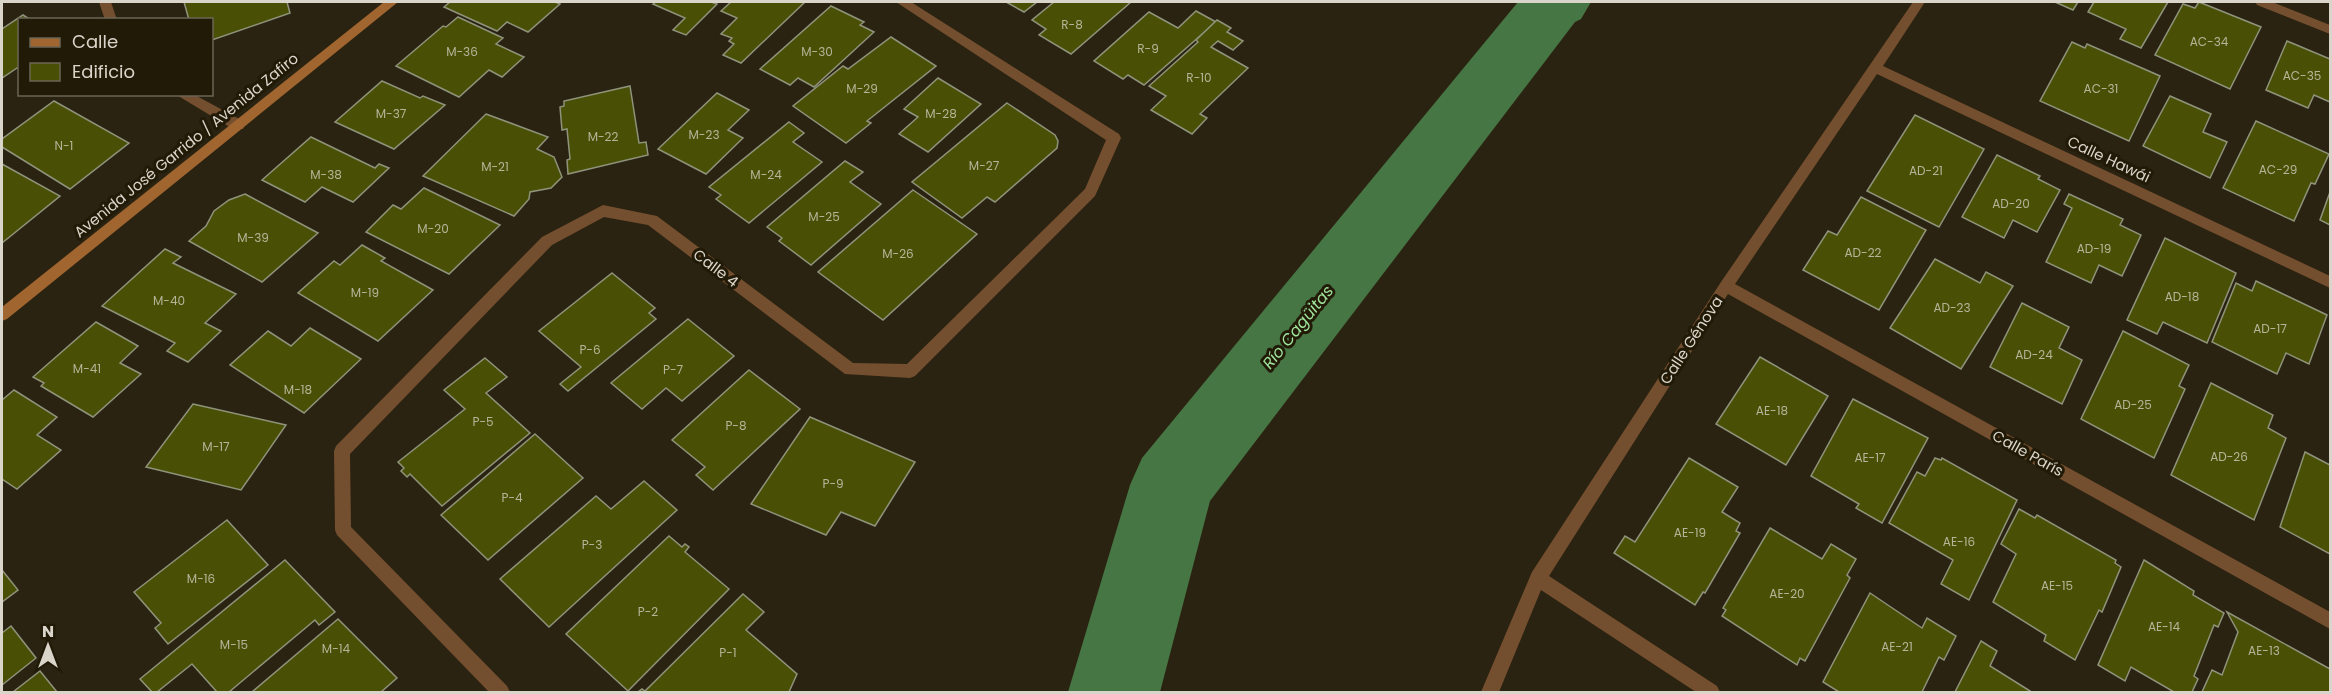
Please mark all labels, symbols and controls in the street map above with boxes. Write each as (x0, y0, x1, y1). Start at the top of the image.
house number: R-8 (1061, 16, 1083, 33)
legend (18, 18, 213, 96)
text: Calle (72, 29, 118, 54)
house number: AC-34 (2190, 33, 2229, 50)
house number: R-9 (1137, 40, 1159, 57)
house number: M-36 (446, 43, 478, 60)
house number: M-30 (801, 43, 833, 60)
street label: Avenida José Garrido / Avenida Zafiro (69, 48, 303, 242)
text: Edificio (72, 59, 135, 84)
house number: AC-35 (2283, 67, 2321, 84)
house number: R-10 (1186, 69, 1212, 86)
house number: M-29 (846, 80, 878, 97)
house number: AC-31 (2084, 80, 2118, 97)
house number: M-37 (376, 105, 407, 122)
house number: M-28 (925, 105, 957, 122)
house number: M-23 (689, 126, 719, 143)
house number: M-22 (588, 128, 618, 145)
street label: Calle Hawái (2064, 131, 2154, 187)
house number: N-1 (55, 137, 73, 154)
house number: M-27 (969, 157, 1000, 174)
house number: M-21 (481, 158, 509, 175)
house number: AC-29 (2259, 161, 2297, 178)
house number: AD-21 (1909, 162, 1943, 179)
house number: M-38 (310, 166, 342, 183)
house number: M-24 (750, 166, 782, 183)
house number: AD-20 (1992, 195, 2030, 212)
house number: M-25 (808, 208, 840, 225)
house number: M-20 (417, 220, 449, 237)
house number: M-39 (237, 229, 269, 246)
house number: AD-19 (2077, 240, 2111, 257)
street label: Calle 4 (689, 244, 743, 292)
house number: AD-22 (1845, 244, 1882, 261)
house number: M-26 (882, 245, 914, 262)
water label: Río Cagüitas (1257, 280, 1339, 374)
house number: M-19 (351, 284, 379, 301)
house number: AD-18 (2165, 288, 2199, 305)
house number: M-40 (153, 292, 185, 309)
street label: Calle Génova (1655, 292, 1727, 388)
house number: AD-23 (1933, 299, 1971, 316)
house number: AD-17 (2253, 320, 2287, 337)
house number: P-6 (579, 341, 601, 358)
house number: AD-24 (2015, 346, 2053, 363)
house number: M-41 (73, 360, 101, 377)
house number: P-7 (663, 361, 683, 378)
house number: M-18 (284, 381, 312, 398)
house number: AD-25 (2114, 396, 2152, 413)
house number: AE-18 (1756, 402, 1788, 419)
house number: P-5 (472, 413, 494, 430)
house number: P-8 (725, 417, 747, 434)
street label: Calle París (1989, 425, 2067, 481)
house number: M-17 (202, 438, 230, 455)
house number: AD-26 (2210, 448, 2248, 465)
house number: AE-17 (1854, 449, 1886, 466)
house number: P-9 (822, 475, 844, 492)
house number: P-4 (501, 489, 523, 506)
house number: AE-19 (1674, 524, 1706, 541)
house number: AE-16 (1943, 533, 1975, 550)
house number: P-3 (582, 536, 602, 553)
house number: M-16 (187, 570, 215, 587)
house number: AE-15 (2041, 577, 2073, 594)
house number: AE-20 (1769, 585, 1805, 602)
house number: P-2 (638, 603, 658, 620)
north arrow (18, 616, 78, 676)
house number: AE-14 (2148, 618, 2181, 635)
text: N (42, 620, 54, 643)
house number: M-15 (220, 636, 248, 653)
house number: AE-21 (1881, 638, 1913, 655)
house number: M-14 (322, 640, 351, 657)
house number: AE-13 (2248, 642, 2280, 659)
house number: P-1 (719, 644, 737, 661)

